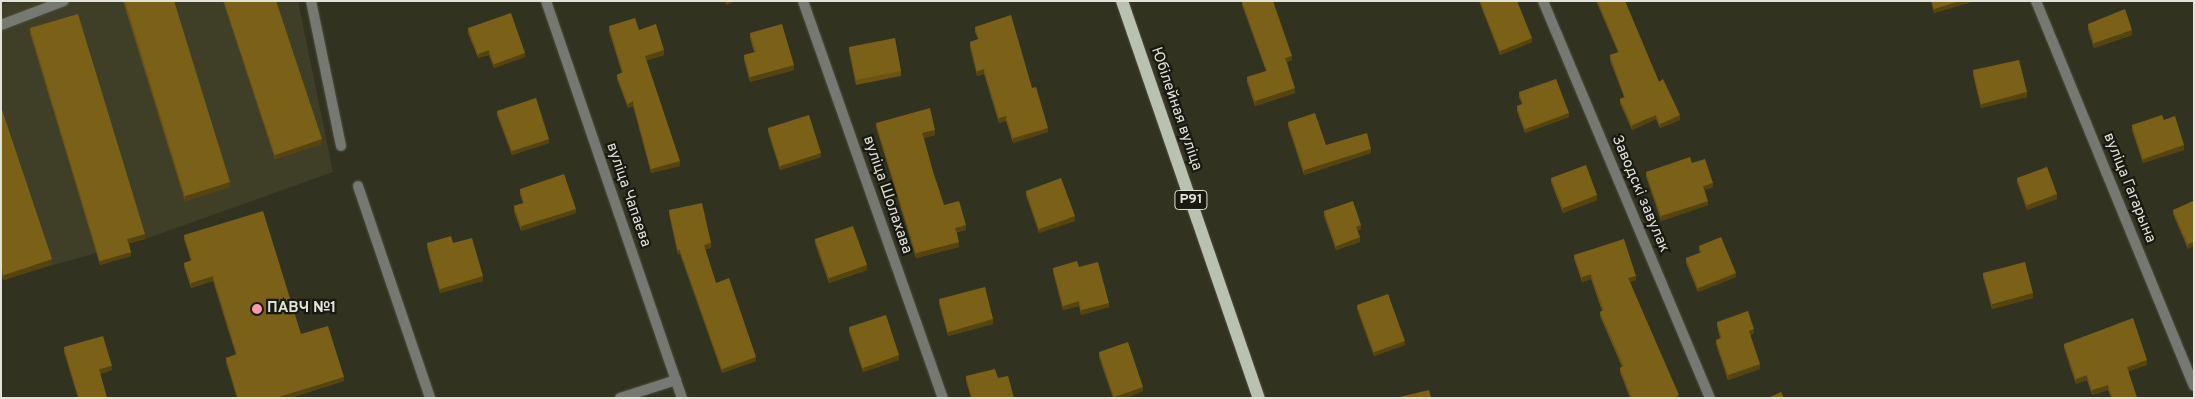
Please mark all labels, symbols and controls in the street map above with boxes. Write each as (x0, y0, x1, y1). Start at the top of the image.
street label: Юбілейная вуліца (1146, 45, 1206, 173)
street label: вуліца Гагарына (2099, 130, 2159, 246)
street label: Заводскі завулак (1607, 133, 1673, 255)
street label: вуліца Шолахава (858, 134, 916, 256)
street label: вуліца Чапаева (602, 141, 654, 249)
road number: Р91 (1174, 188, 1208, 212)
place label: ПАВЧ №1 (267, 300, 336, 318)
marker: ПАВЧ №1 (251, 303, 263, 315)

